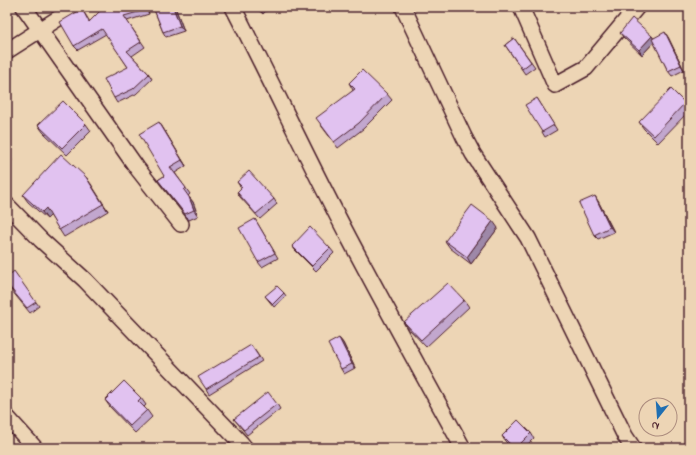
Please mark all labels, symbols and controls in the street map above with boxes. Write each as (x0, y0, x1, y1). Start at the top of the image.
north arrow (638, 397, 678, 437)
text: N (649, 417, 661, 434)

